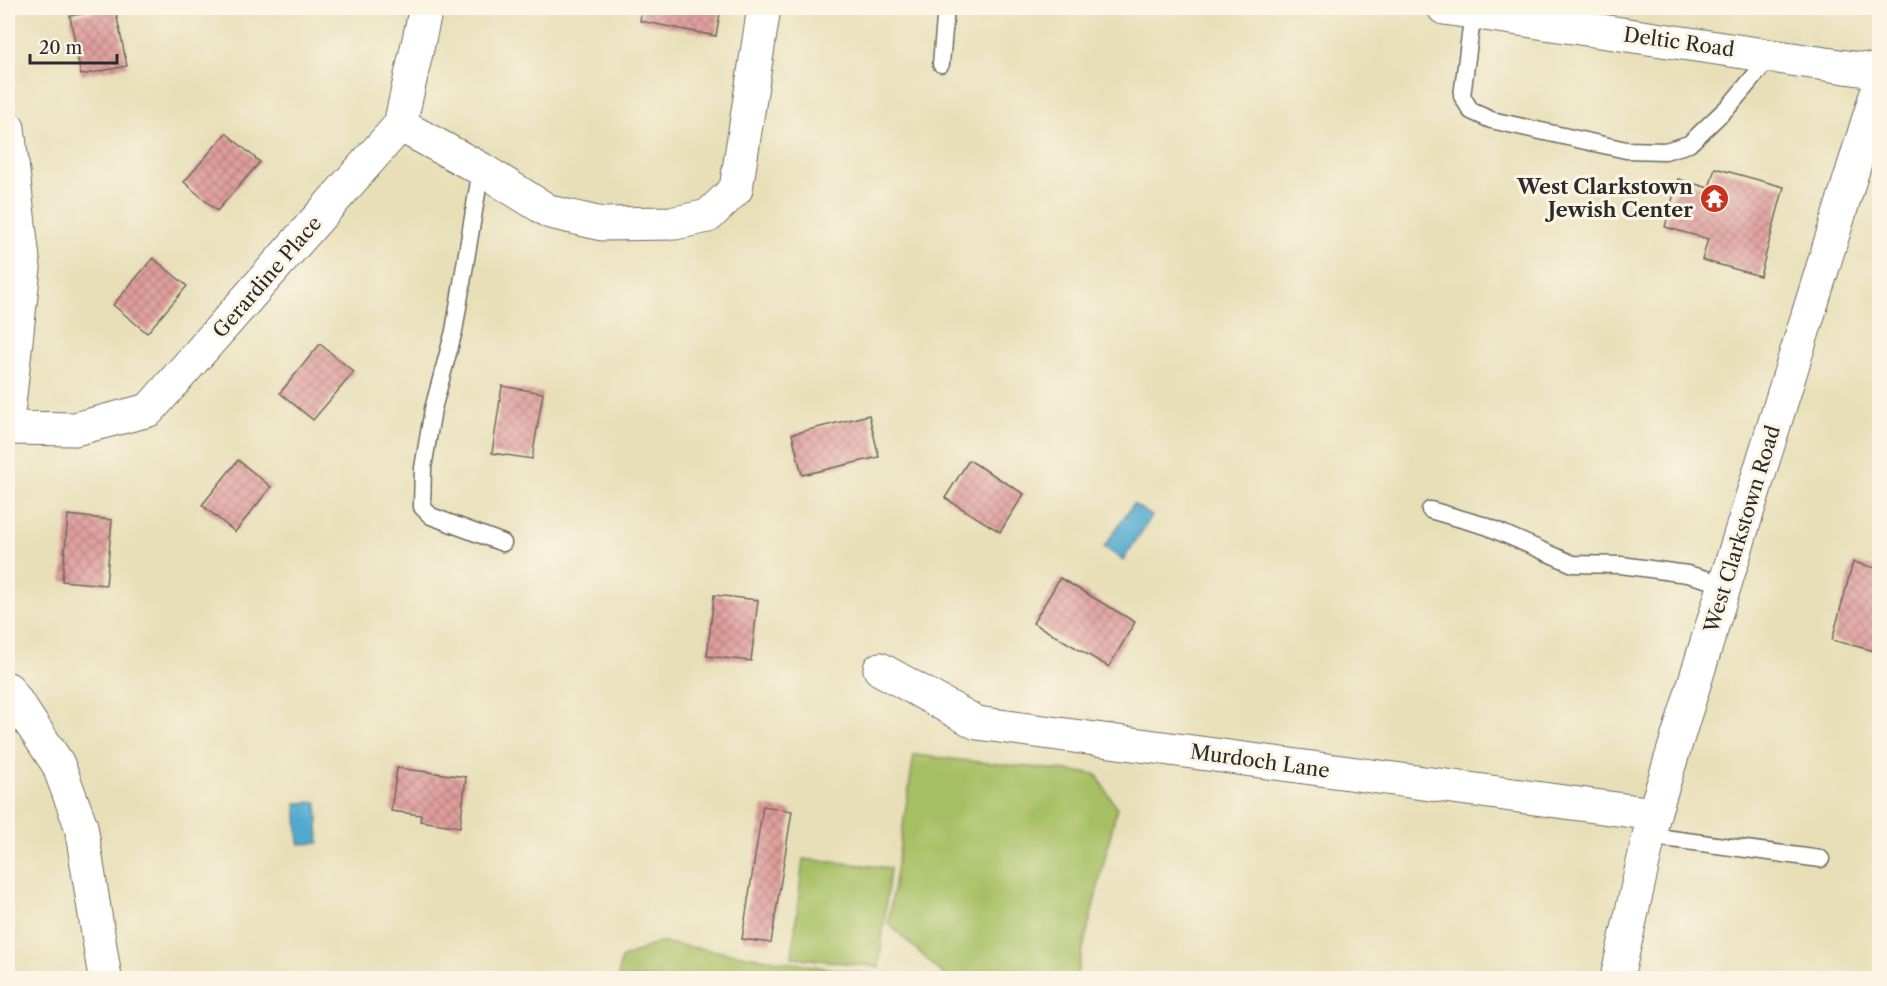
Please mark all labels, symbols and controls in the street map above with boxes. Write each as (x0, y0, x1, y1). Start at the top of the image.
street label: Deltic Road (1622, 22, 1736, 62)
scale bar (30, 27, 117, 65)
text: 20 m (39, 37, 83, 59)
place label: West Clarkstown Jewish Center (1516, 175, 1693, 222)
temple icon: West Clarkstown Jewish Center (1698, 183, 1730, 215)
street label: Gerardine Place (208, 211, 326, 343)
street label: West Clarkstown Road (1699, 422, 1785, 637)
street label: Murdoch Lane (1189, 739, 1331, 783)

